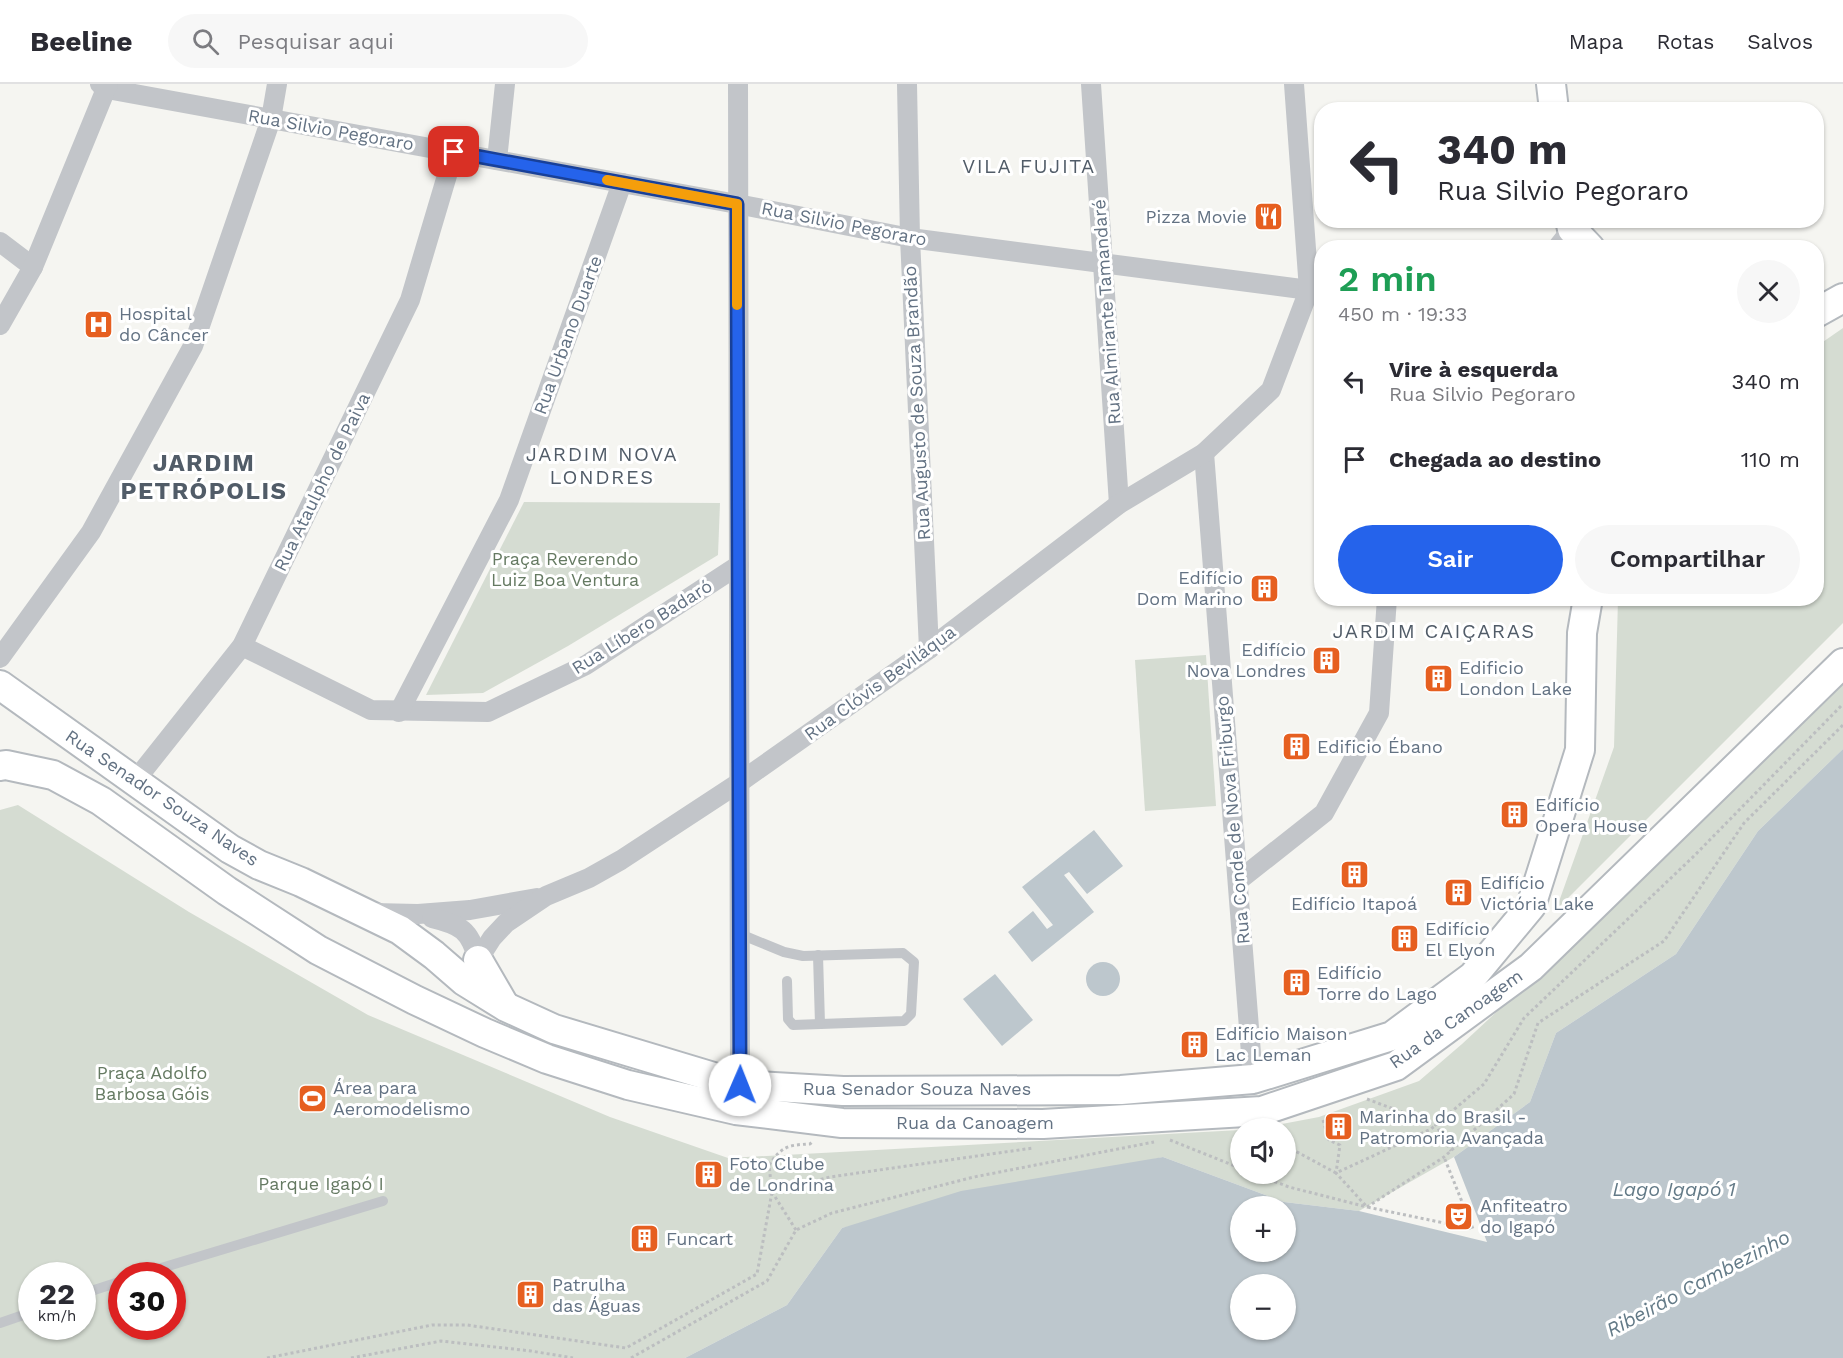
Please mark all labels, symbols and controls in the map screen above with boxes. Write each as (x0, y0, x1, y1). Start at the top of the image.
search box (168, 14, 588, 68)
text: Beeline (30, 25, 132, 58)
icon: search (189, 25, 222, 58)
text: Pesquisar aqui (237, 29, 394, 54)
text: Mapa (1569, 29, 1623, 54)
text: Rotas (1656, 29, 1714, 54)
text: Salvos (1747, 29, 1813, 54)
street label: Rua Silvio Pegoraro (247, 105, 416, 154)
text: 340 m (1437, 125, 1568, 174)
pin (428, 126, 479, 177)
icon: left (1338, 126, 1416, 204)
icon: arrive (437, 135, 470, 168)
district label: VILA FUJITA (962, 154, 1096, 178)
text: Rua Silvio Pegoraro (1437, 175, 1689, 207)
street label: Rua Silvio Pegoraro (760, 197, 929, 250)
street label: Rua Almirante Tamandaré (1088, 199, 1125, 425)
restaurant icon: Pizza Movie (1252, 201, 1284, 233)
place label: Pizza Movie (1146, 206, 1247, 227)
street label: Rua Urbano Duarte (529, 253, 606, 417)
text: 2 min (1338, 258, 1437, 300)
button: close (1737, 260, 1800, 323)
street label: Rua Augusto de Souza Brandão (899, 265, 934, 541)
text: 450 m · 19:33 (1338, 302, 1467, 326)
place label: Hospital do Câncer (119, 303, 209, 345)
hospital icon: Hospital do Câncer (82, 308, 114, 340)
text: Vire à esquerda (1389, 357, 1558, 382)
icon: left (1338, 365, 1371, 398)
text: 340 m (1732, 369, 1800, 394)
text: Rua Silvio Pegoraro (1389, 382, 1576, 406)
street label: Rua Ataulpho de Paiva (269, 389, 374, 575)
district label: JARDIM NOVA LONDRES (526, 442, 678, 489)
icon: arrive (1338, 443, 1371, 476)
text: Chegada ao destino (1389, 447, 1601, 472)
text: 110 m (1741, 447, 1800, 472)
district label: JARDIM PETRÓPOLIS (120, 449, 288, 505)
button: Sair (1338, 525, 1563, 594)
button: Compartilhar (1575, 525, 1800, 594)
park label: Praça Reverendo Luiz Boa Ventura (491, 548, 639, 590)
place label: Edifício Dom Marino (1136, 567, 1243, 609)
building icon: Edifício Dom Marino (1248, 572, 1280, 604)
street label: Rua Líbero Badaró (568, 575, 716, 678)
district label: JARDIM CAIÇARAS (1332, 619, 1536, 643)
street label: Rua Clóvis Beviláqua (800, 621, 959, 744)
place label: Edifício Nova Londres (1186, 639, 1306, 681)
building icon: Edifício Nova Londres (1311, 644, 1343, 676)
place label: Edificio London Lake (1459, 657, 1572, 699)
building icon: Edificio London Lake (1422, 662, 1454, 694)
street label: Rua Conde de Nova Friburgo (1211, 695, 1254, 945)
street label: Rua Senador Souza Naves (62, 725, 263, 870)
building icon: Edificio Ébano (1280, 731, 1312, 763)
place label: Edificio Ébano (1317, 736, 1443, 757)
place label: Edifício Opera House (1535, 794, 1648, 836)
building icon: Edifício Opera House (1498, 799, 1530, 831)
building icon: Edifício Itapoá (1338, 859, 1370, 891)
place label: Edifício Victória Lake (1480, 872, 1594, 914)
building icon: Edifício Victória Lake (1443, 877, 1475, 909)
place label: Edifício Itapoá (1291, 893, 1417, 914)
place label: Edifício El Elyon (1425, 918, 1495, 960)
building icon: Edifício El Elyon (1388, 923, 1420, 955)
place label: Edifício Torre do Lago (1317, 962, 1437, 1004)
street label: Rua da Canoagem (1385, 965, 1526, 1072)
building icon: Edifício Torre do Lago (1280, 967, 1312, 999)
place label: Edifício Maison Lac Leman (1215, 1023, 1348, 1065)
building icon: Edifício Maison Lac Leman (1178, 1028, 1210, 1060)
position arrow (708, 1053, 772, 1117)
park label: Praça Adolfo Barbosa Góis (95, 1062, 209, 1104)
place label: Área para Aeromodelismo (333, 1077, 470, 1119)
street label: Rua Senador Souza Naves (803, 1078, 1031, 1099)
sports icon: Área para Aeromodelismo (296, 1082, 328, 1114)
place label: Marinha do Brasil - Patromoria Avançada (1359, 1106, 1544, 1148)
building icon: Marinha do Brasil - Patromoria Avançada (1322, 1111, 1354, 1143)
street label: Rua da Canoagem (896, 1112, 1054, 1133)
map controls (1230, 1118, 1296, 1340)
button: sound (1230, 1118, 1296, 1184)
place label: Foto Clube de Londrina (729, 1153, 834, 1195)
building icon: Foto Clube de Londrina (692, 1158, 724, 1190)
park label: Parque Igapó I (258, 1173, 384, 1194)
water label: Lago Igapó 1 (1612, 1177, 1736, 1201)
place label: Anfiteatro do Igapó (1480, 1195, 1568, 1237)
button: + (1230, 1196, 1296, 1262)
theatre icon: Anfiteatro do Igapó (1443, 1200, 1475, 1232)
building icon: Funcart (629, 1223, 661, 1255)
water label: Ribeirão Cambezinho (1602, 1224, 1794, 1342)
place label: Funcart (666, 1228, 734, 1249)
speed limit sign: 30 (108, 1262, 186, 1340)
place label: Patrulha das Águas (552, 1274, 641, 1316)
button: − (1230, 1274, 1296, 1340)
text: 22 (39, 1276, 75, 1311)
building icon: Patrulha das Águas (515, 1279, 547, 1311)
text: km/h (38, 1307, 76, 1325)

